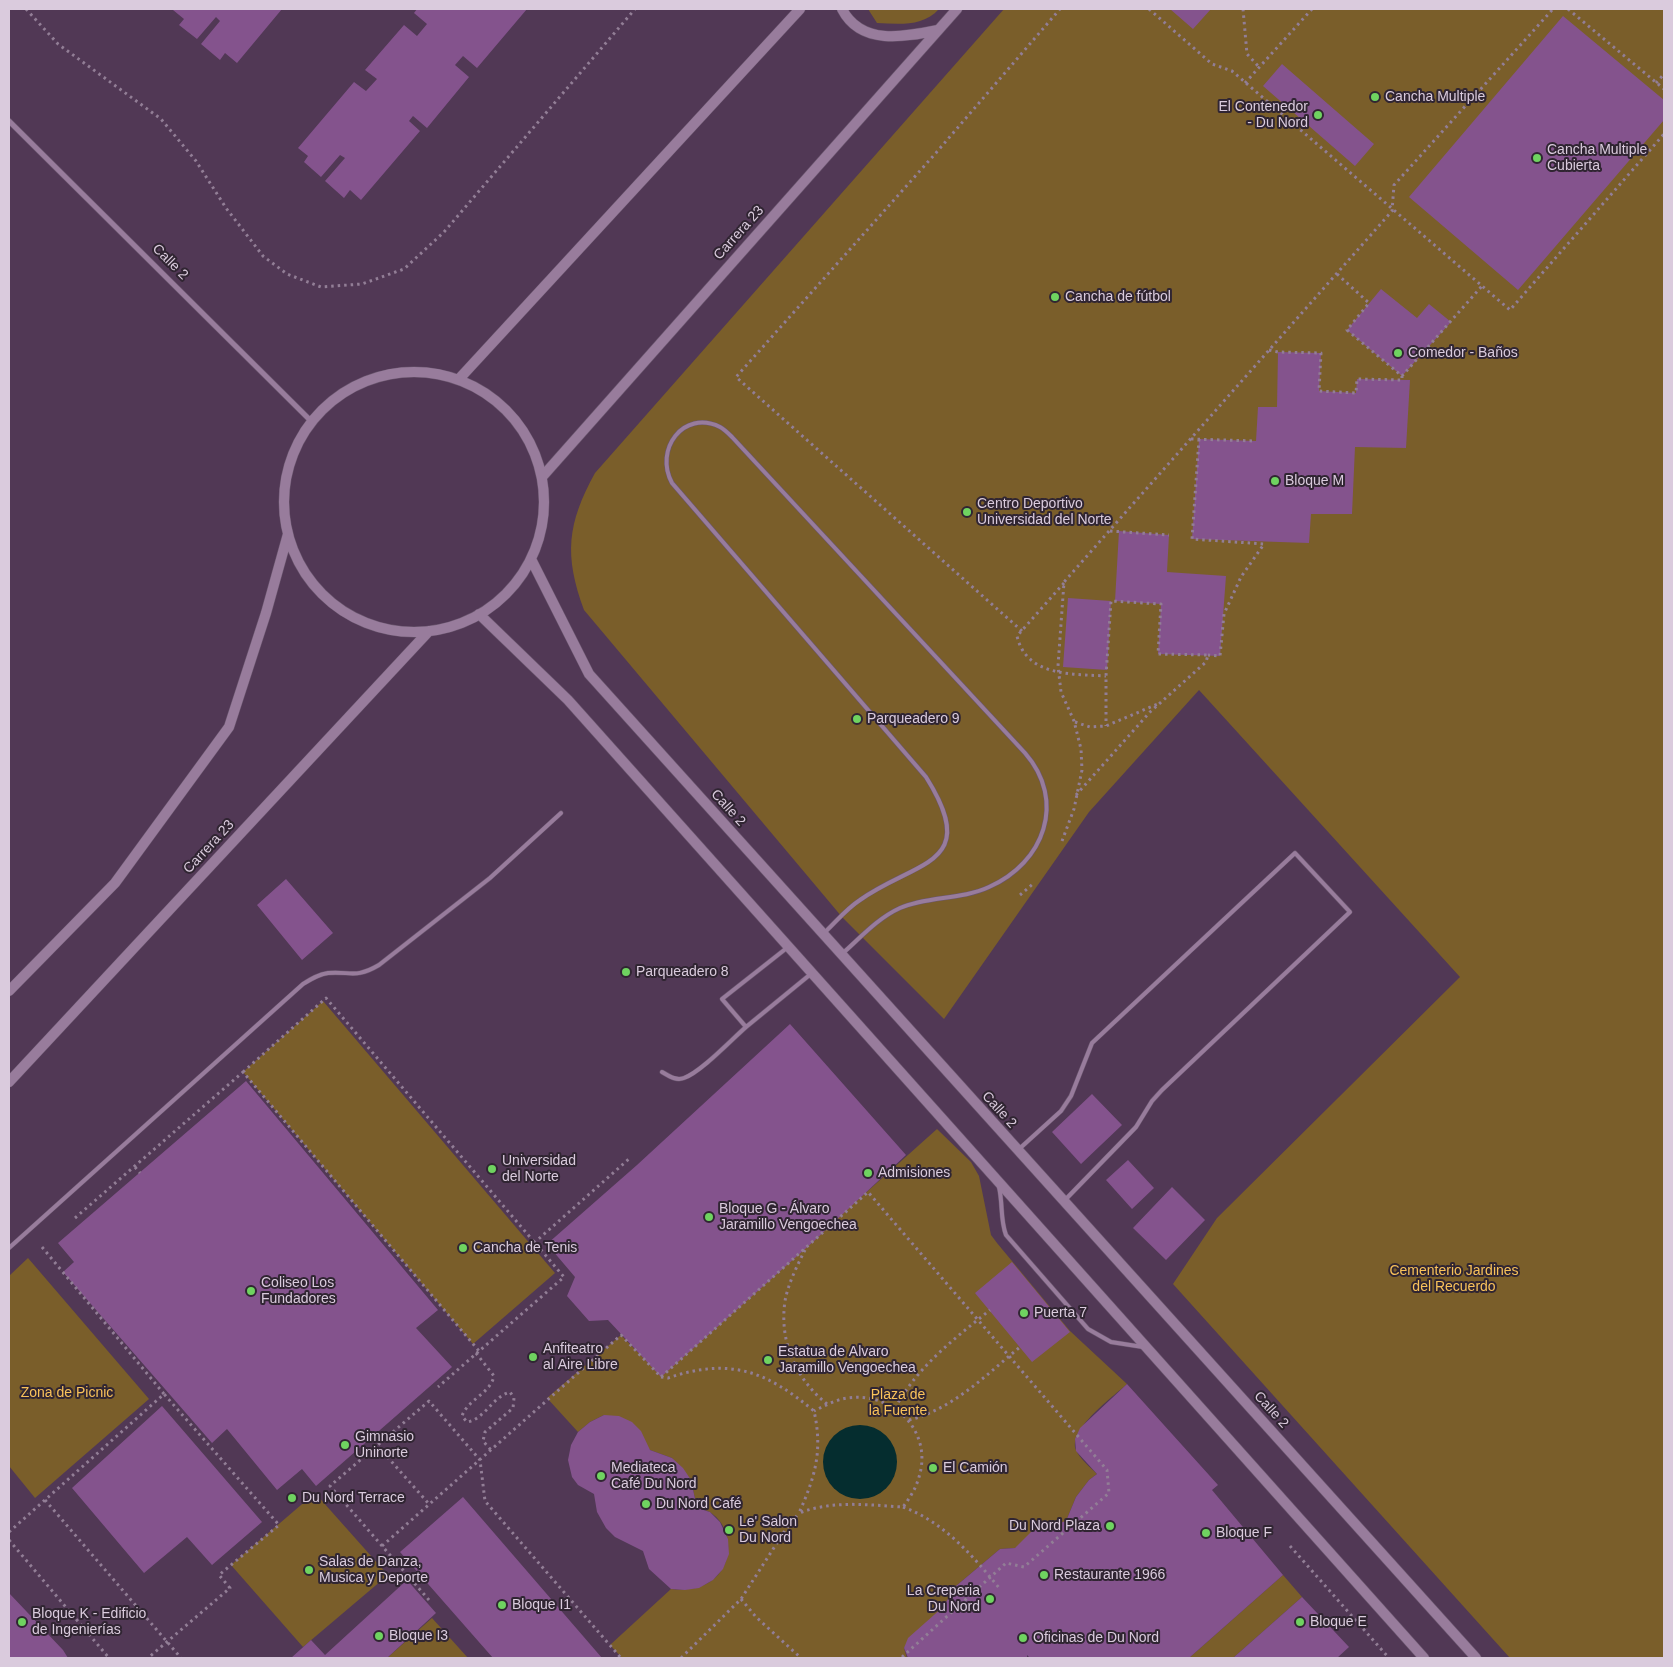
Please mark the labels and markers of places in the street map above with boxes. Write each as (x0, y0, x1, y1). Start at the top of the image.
place label: Cancha Multiple (1385, 89, 1485, 105)
marker: Cancha Multiple (1369, 91, 1381, 103)
place label: El Contenedor - Du Nord (1218, 99, 1308, 132)
marker: El Contenedor - Du Nord (1312, 109, 1324, 121)
place label: Cancha Multiple Cubierta (1547, 142, 1647, 174)
marker: Cancha Multiple Cubierta (1531, 152, 1543, 164)
place label: Cancha de fútbol (1065, 289, 1171, 305)
marker: Cancha de fútbol (1049, 291, 1061, 303)
place label: Comedor - Baños (1408, 345, 1518, 361)
marker: Comedor - Baños (1392, 347, 1404, 359)
place label: Bloque M (1285, 473, 1344, 489)
marker: Bloque M (1269, 475, 1281, 487)
place label: Centro Deportivo Universidad del Norte (977, 496, 1112, 528)
marker: Centro Deportivo Universidad del Norte (961, 506, 973, 518)
place label: Parqueadero 9 (867, 711, 960, 727)
marker: Parqueadero 9 (851, 713, 863, 725)
place label: Parqueadero 8 (636, 964, 729, 980)
marker: Parqueadero 8 (620, 966, 632, 978)
place label: Universidad del Norte (502, 1153, 576, 1186)
marker: Universidad del Norte (486, 1163, 498, 1175)
place label: Admisiones (878, 1165, 950, 1181)
marker: Admisiones (862, 1167, 874, 1179)
place label: Bloque G - Álvaro Jaramillo Vengoechea (719, 1201, 857, 1234)
marker: Bloque G - Álvaro Jaramillo Vengoechea (703, 1211, 715, 1223)
place label: Cancha de Tenis (473, 1240, 577, 1256)
marker: Cancha de Tenis (457, 1242, 469, 1254)
place label: Coliseo Los Fundadores (261, 1275, 336, 1308)
marker: Coliseo Los Fundadores (245, 1285, 257, 1297)
place label: Puerta 7 (1034, 1305, 1087, 1321)
marker: Puerta 7 (1018, 1307, 1030, 1319)
place label: Anfiteatro al Aire Libre (543, 1341, 618, 1374)
place label: Estatua de Alvaro Jaramillo Vengoechea (778, 1344, 916, 1376)
marker: Anfiteatro al Aire Libre (527, 1351, 539, 1363)
marker: Estatua de Alvaro Jaramillo Vengoechea (762, 1354, 774, 1366)
place label: Gimnasio Uninorte (355, 1429, 414, 1461)
marker: Gimnasio Uninorte (339, 1439, 351, 1451)
place label: Mediateca Café Du Nord (611, 1460, 697, 1492)
place label: El Camión (943, 1460, 1008, 1476)
marker: El Camión (927, 1462, 939, 1474)
marker: Mediateca Café Du Nord (595, 1470, 607, 1482)
place label: Du Nord Terrace (302, 1490, 405, 1506)
marker: Du Nord Terrace (286, 1492, 298, 1504)
place label: Du Nord Café (656, 1496, 742, 1512)
marker: Du Nord Café (640, 1498, 652, 1510)
place label: Le' Salon Du Nord (739, 1514, 797, 1546)
place label: Du Nord Plaza (1009, 1518, 1100, 1534)
marker: Du Nord Plaza (1104, 1520, 1116, 1532)
marker: Le' Salon Du Nord (723, 1524, 735, 1536)
place label: Bloque F (1216, 1525, 1272, 1541)
marker: Bloque F (1200, 1527, 1212, 1539)
place label: Salas de Danza, Musica y Deporte (319, 1554, 428, 1586)
marker: Salas de Danza, Musica y Deporte (303, 1564, 315, 1576)
place label: Restaurante 1966 (1054, 1567, 1165, 1583)
marker: Restaurante 1966 (1038, 1569, 1050, 1581)
place label: La Creperia Du Nord (907, 1583, 980, 1615)
marker: La Creperia Du Nord (984, 1593, 996, 1605)
place label: Bloque I1 (512, 1597, 571, 1613)
marker: Bloque I1 (496, 1599, 508, 1611)
place label: Bloque K - Edificio de Ingenierías (32, 1606, 146, 1638)
place label: Bloque E (1310, 1614, 1367, 1630)
marker: Bloque K - Edificio de Ingenierías (16, 1616, 28, 1628)
marker: Bloque E (1294, 1616, 1306, 1628)
place label: Bloque I3 (389, 1628, 448, 1644)
marker: Bloque I3 (373, 1630, 385, 1642)
place label: Oficinas de Du Nord (1033, 1630, 1159, 1646)
marker: Oficinas de Du Nord (1017, 1632, 1029, 1644)

